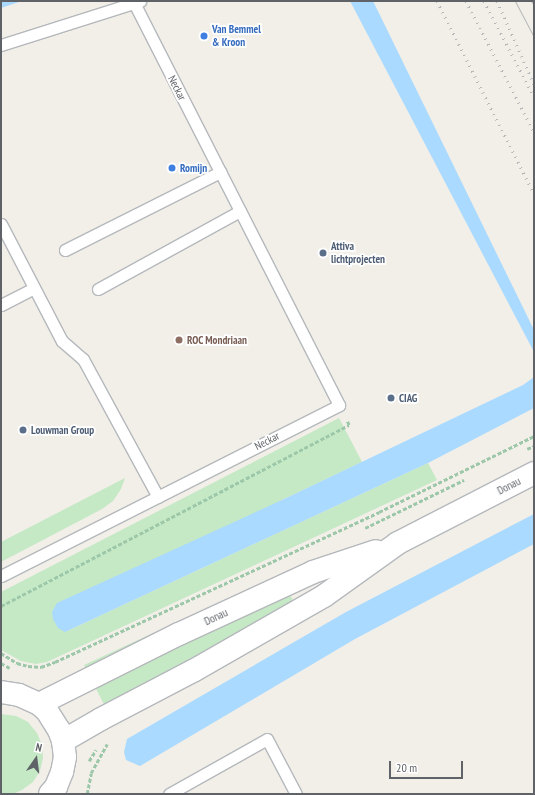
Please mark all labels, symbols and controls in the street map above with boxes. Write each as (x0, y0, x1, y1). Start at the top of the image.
place label: Van Bemmel & Kroon (212, 23, 261, 49)
marker: Van Bemmel & Kroon (199, 31, 209, 41)
street label: Neckar (165, 73, 189, 103)
place label: Romijn (180, 161, 207, 175)
marker: Romijn (167, 163, 177, 173)
place label: Attiva lichtprojecten (331, 240, 385, 266)
marker: Attiva lichtprojecten (318, 248, 328, 258)
place label: ROC Mondriaan (187, 333, 247, 347)
marker: ROC Mondriaan (174, 335, 184, 345)
place label: CIAG (399, 391, 417, 405)
marker: CIAG (386, 393, 396, 403)
place label: Louwman Group (31, 423, 94, 437)
marker: Louwman Group (18, 425, 28, 435)
street label: Neckar (252, 429, 282, 453)
street label: Donau (495, 475, 523, 497)
street label: Donau (202, 606, 230, 628)
north arrow (16, 739, 56, 779)
text: N (34, 740, 43, 755)
scale bar (391, 753, 465, 779)
text: 20 m (396, 760, 417, 775)

